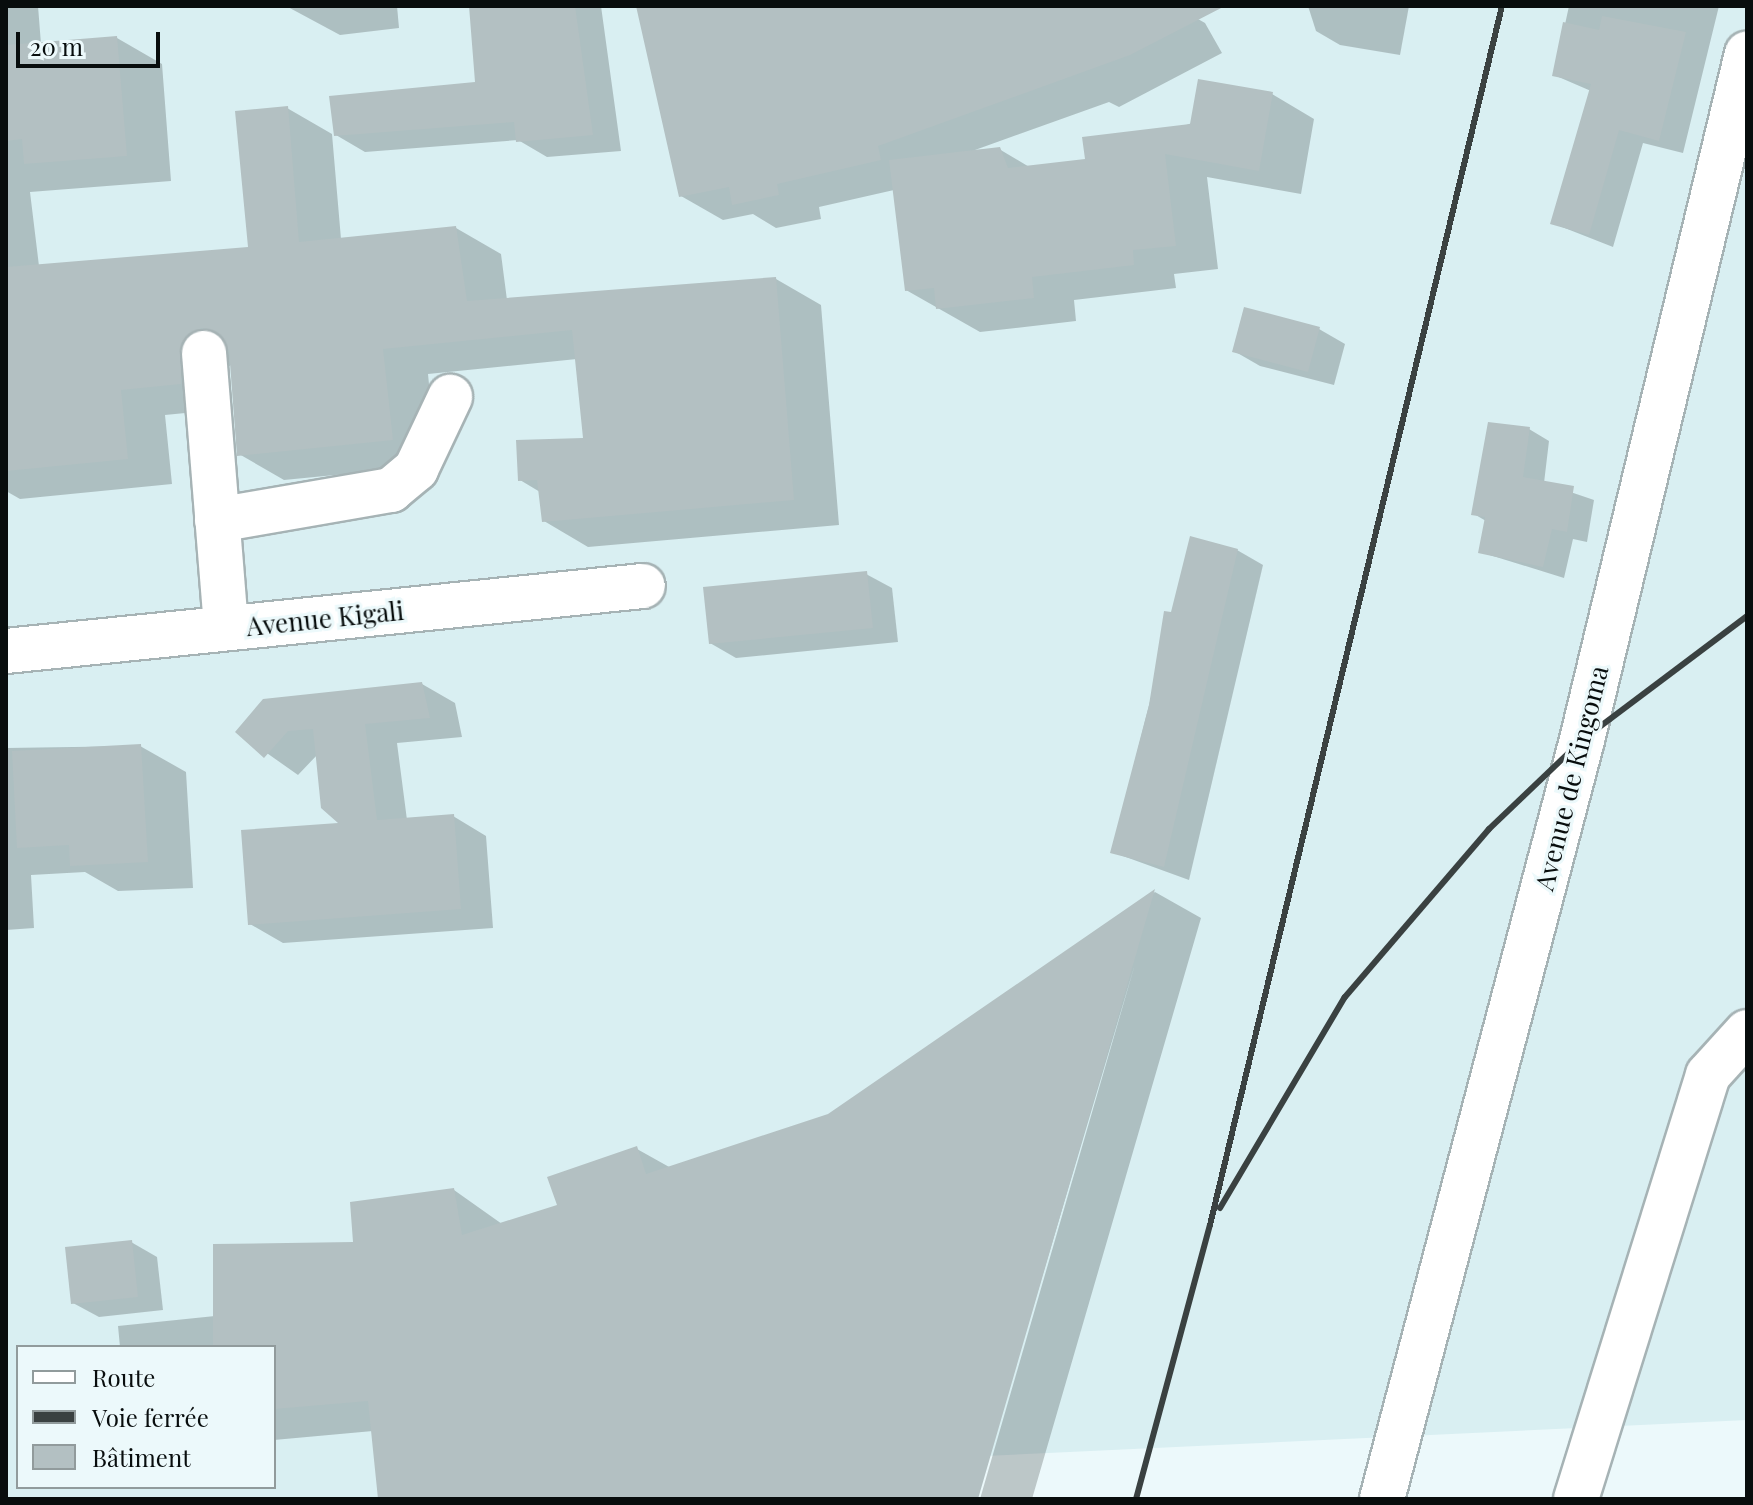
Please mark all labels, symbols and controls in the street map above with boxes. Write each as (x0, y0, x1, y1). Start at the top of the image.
scale bar (20, 16, 164, 66)
text: 20 m (30, 30, 83, 62)
street label: Avenue Kigali (245, 594, 405, 642)
street label: Avenue de Kingoma (1528, 662, 1614, 894)
legend (16, 1345, 276, 1489)
text: Route (92, 1361, 155, 1393)
text: Voie ferrée (92, 1401, 209, 1433)
text: Bâtiment (92, 1441, 191, 1473)

